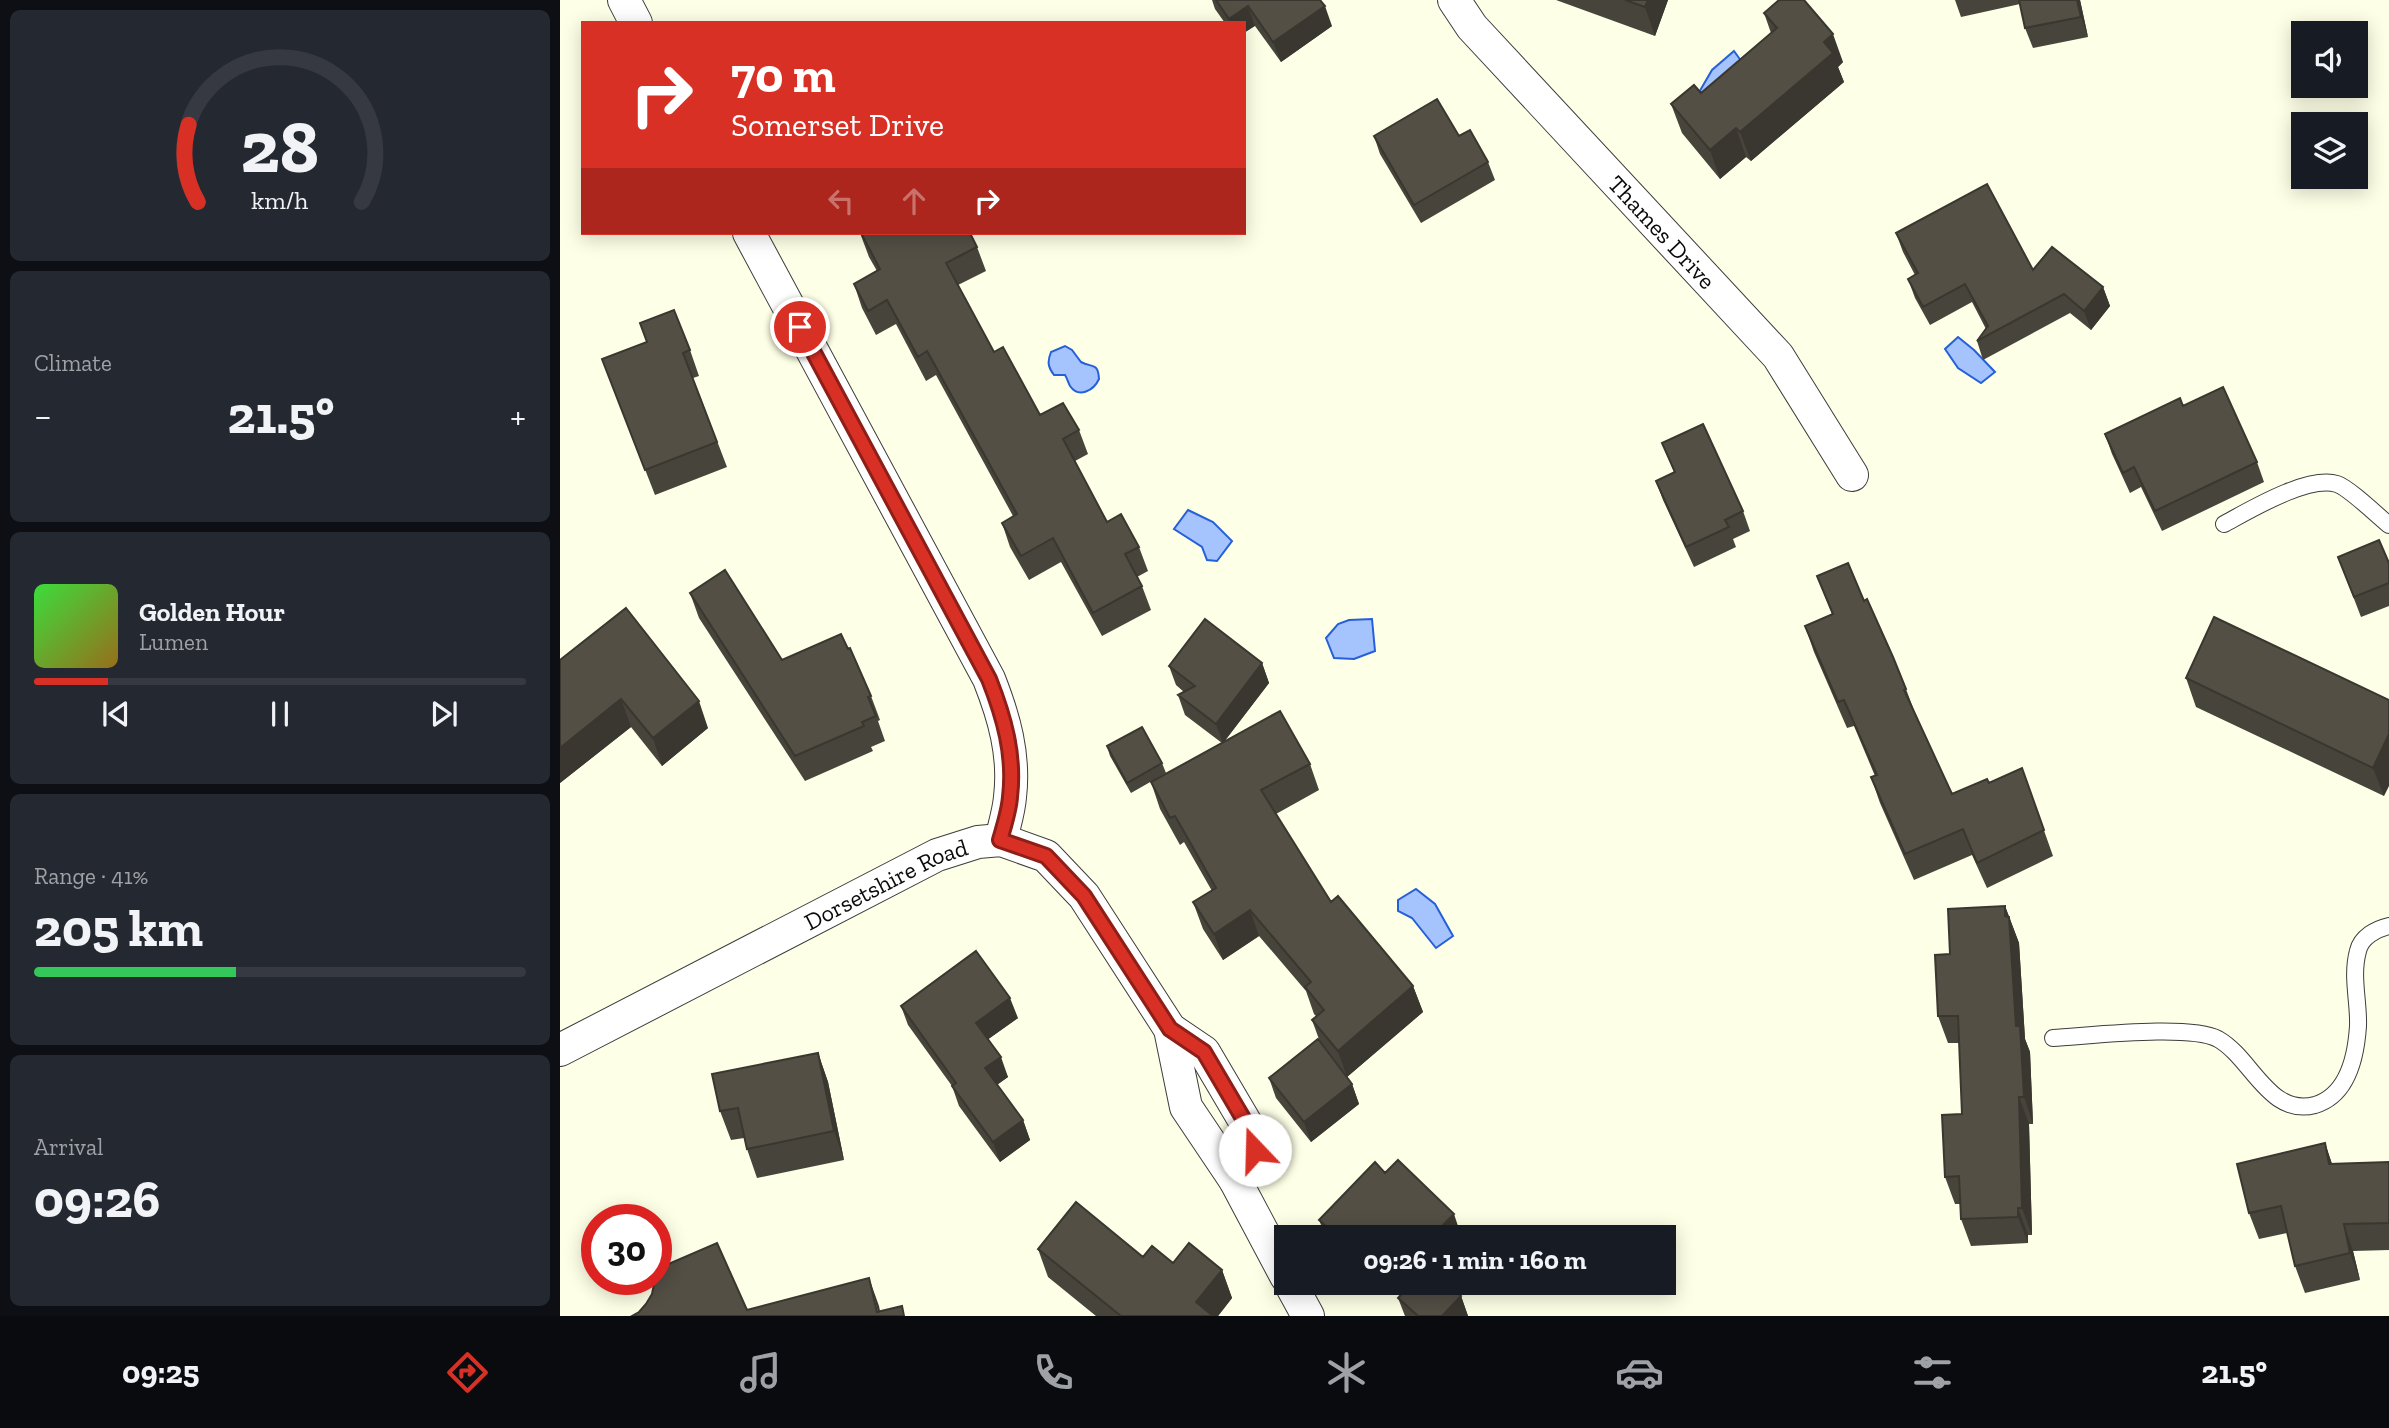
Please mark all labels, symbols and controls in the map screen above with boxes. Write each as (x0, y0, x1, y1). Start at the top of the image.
map controls (2291, 21, 2368, 189)
button: sound (2291, 21, 2368, 98)
text: 70 m (731, 46, 836, 105)
icon: right (616, 49, 707, 140)
text: 28 (241, 103, 319, 191)
text: Somerset Drive (731, 106, 944, 144)
button: layers (2291, 112, 2368, 189)
street label: Thames Drive (1603, 169, 1722, 294)
icon: left (822, 182, 860, 220)
icon: ahead (895, 182, 933, 220)
icon: right (968, 182, 1006, 220)
text: km/h (251, 184, 309, 214)
pin (770, 297, 830, 357)
icon: arrive (781, 308, 819, 346)
text: Climate (34, 349, 112, 377)
text: 21.5° (227, 384, 334, 446)
text: − (34, 393, 52, 439)
text: + (510, 393, 526, 439)
text: Golden Hour (139, 596, 285, 628)
text: Lumen (139, 628, 208, 656)
icon: previous (97, 695, 135, 733)
icon: pause (261, 695, 299, 733)
icon: next (425, 695, 463, 733)
street label: Dorsetshire Road (799, 832, 971, 936)
text: Range · 41% (34, 862, 148, 890)
text: 205 km (34, 897, 203, 959)
position arrow (1218, 1113, 1292, 1187)
text: Arrival (34, 1133, 103, 1161)
text: 09:26 (34, 1168, 160, 1230)
speed limit sign: 30 (581, 1204, 672, 1295)
text: 09:26 · 1 min · 160 m (1363, 1244, 1587, 1276)
icon: directions (443, 1348, 492, 1397)
icon: music (736, 1348, 785, 1397)
icon: phone (1029, 1348, 1078, 1397)
icon: climate (1322, 1348, 1371, 1397)
icon: car (1615, 1348, 1664, 1397)
icon: filters (1908, 1348, 1957, 1397)
text: 09:25 (122, 1353, 199, 1391)
text: 21.5° (2201, 1353, 2267, 1391)

